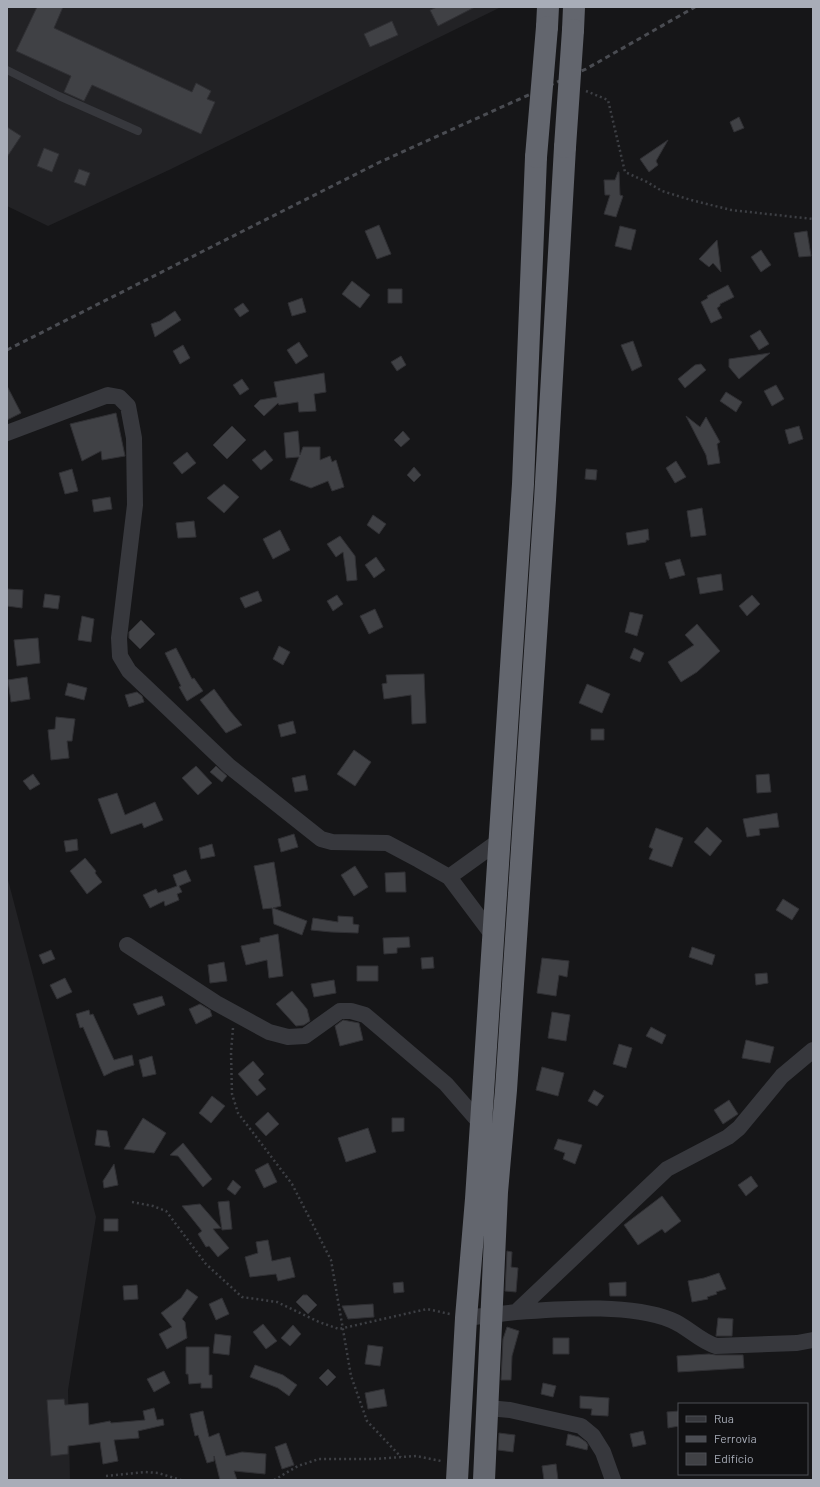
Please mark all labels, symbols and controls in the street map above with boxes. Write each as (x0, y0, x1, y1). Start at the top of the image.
legend (678, 1403, 808, 1475)
text: Rua (714, 1411, 734, 1425)
text: Ferrovia (714, 1431, 757, 1445)
text: Edifício (714, 1451, 754, 1465)

